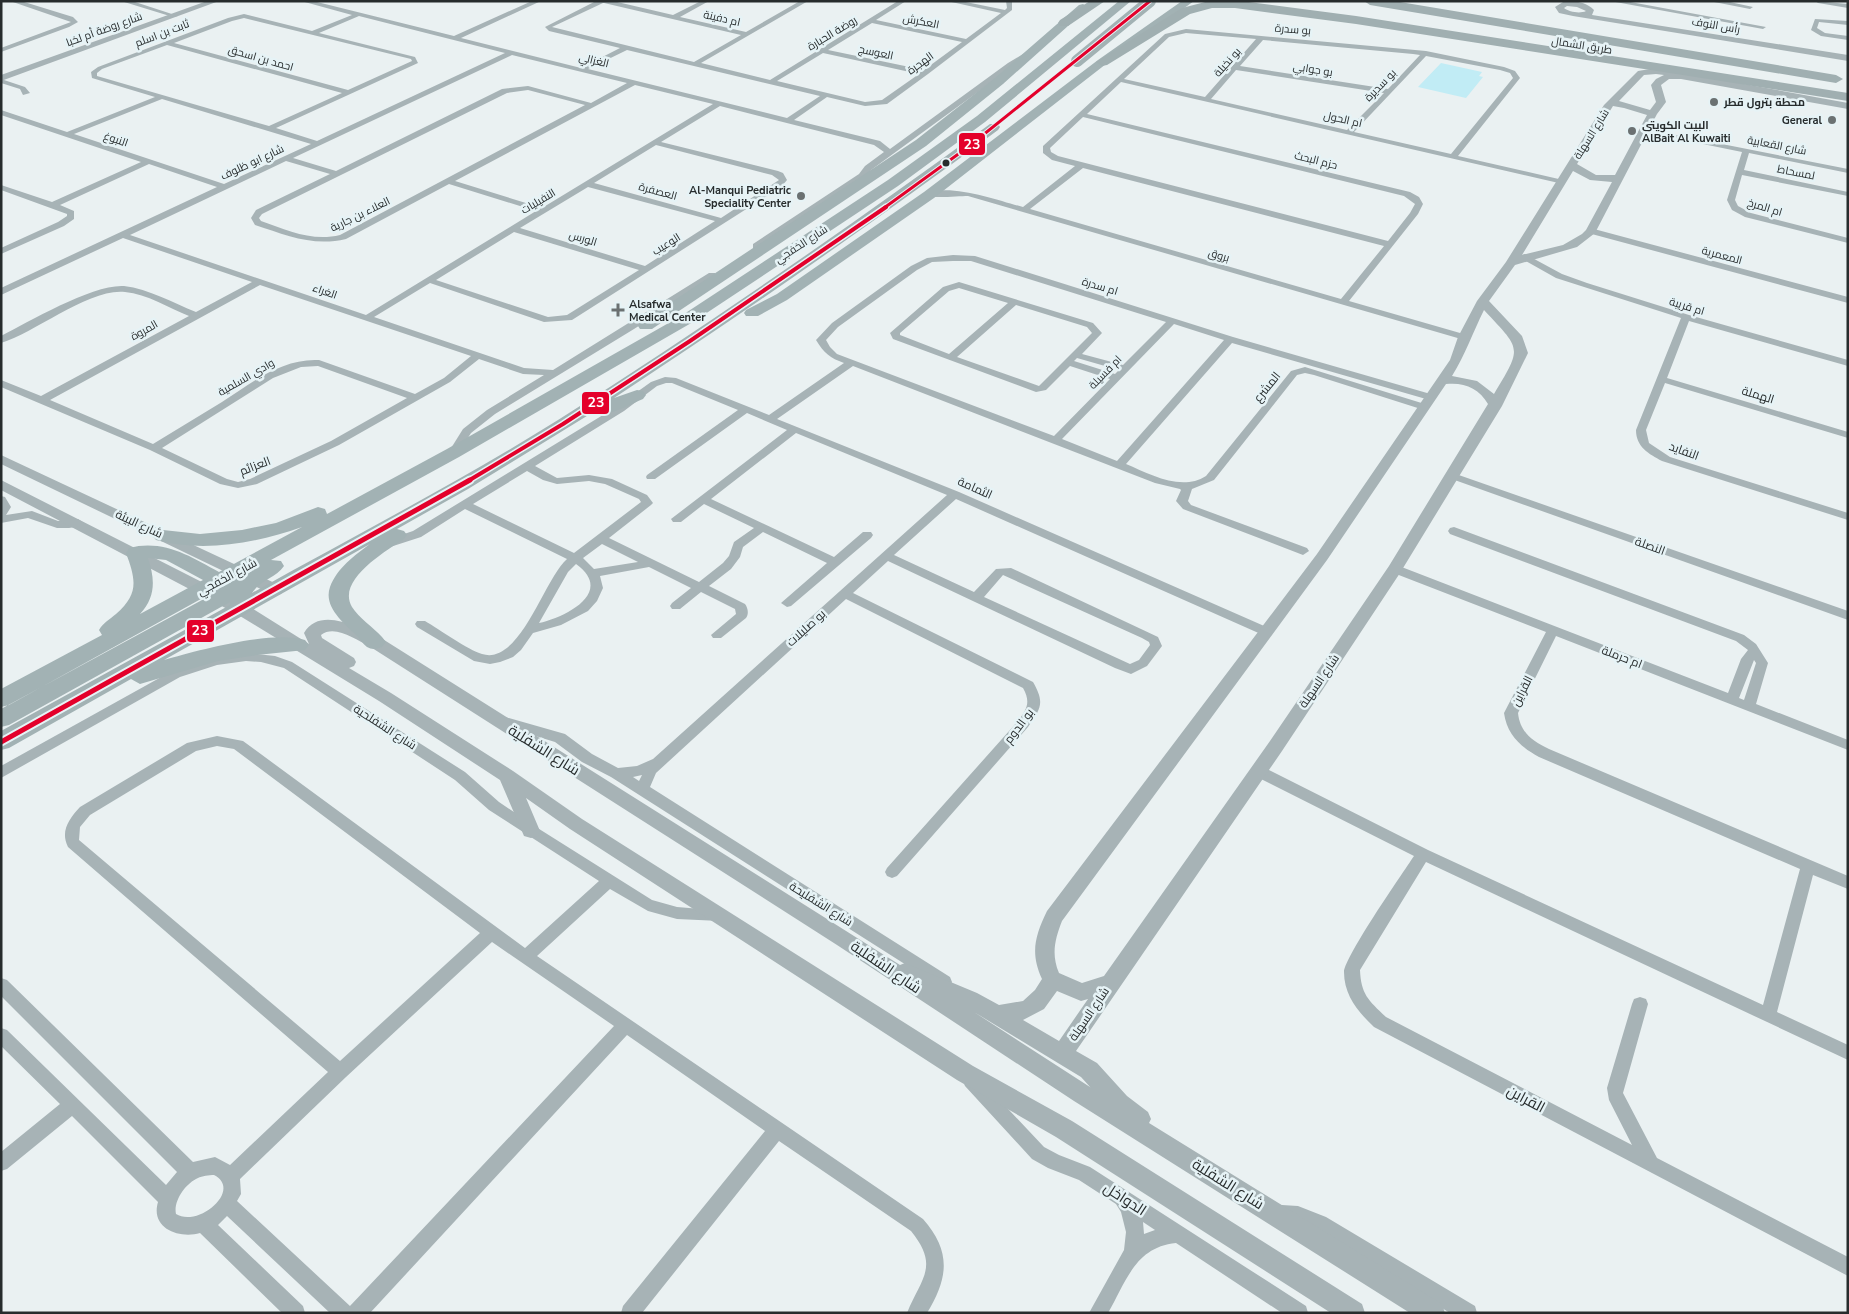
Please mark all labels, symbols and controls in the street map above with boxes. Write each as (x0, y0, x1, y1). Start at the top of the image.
street label: ام دفينة (702, 7, 742, 30)
street label: شارع روضة أم لخبا (64, 9, 144, 50)
street label: العكرش (901, 11, 940, 32)
street label: روضة الحبارة (805, 13, 860, 54)
street label: رأس النوف (1691, 14, 1741, 37)
street label: ثابت بن اسلم (133, 16, 192, 51)
street label: بو سدرة (1274, 20, 1312, 39)
street label: طريق الشمال (1550, 33, 1613, 58)
street label: العوسج (857, 41, 895, 63)
street label: احمد بن اسحق (226, 42, 295, 75)
street label: بو نخيلة (1210, 44, 1245, 80)
street label: الهجرة (904, 49, 937, 78)
street label: الغزالي (577, 50, 610, 72)
street label: بو جوابي (1292, 59, 1334, 81)
street label: بو سديرة (1361, 66, 1400, 105)
place label: محطة بترول قطر (1723, 95, 1805, 110)
marker: محطة بترول قطر (1708, 96, 1720, 108)
street label: شارع السهلة (1570, 106, 1613, 162)
street label: ام الحول (1322, 108, 1364, 131)
place label: General (1782, 113, 1822, 128)
marker: General (1826, 114, 1838, 126)
place label: البيت الكويتي AlBait Al Kuwaiti (1642, 118, 1731, 146)
marker: البيت الكويتي AlBait Al Kuwaiti (1626, 125, 1638, 137)
street label: النبوغ (102, 128, 130, 151)
line badge: 23 (958, 132, 986, 156)
street label: شارع القعابية (1746, 132, 1808, 159)
text: 23 (964, 135, 980, 154)
street label: شارع ابو ظلوف (218, 141, 286, 184)
street label: حزم البحث (1293, 148, 1339, 173)
unlabelled marker (941, 158, 951, 168)
street label: لمسحاط (1776, 161, 1816, 183)
street label: العصفرة (637, 179, 679, 204)
place label: Al-Manqui Pediatric Speciality Center (689, 183, 792, 211)
street label: النفيليات (518, 185, 558, 218)
marker: Al-Manqui Pediatric Speciality Center (795, 190, 807, 202)
street label: العلاء بن جارية (328, 193, 393, 235)
street label: ام المرخ (1746, 195, 1784, 220)
street label: شارع الخفجي (772, 222, 831, 268)
street label: الورس (567, 227, 599, 250)
street label: الوعيب (649, 230, 683, 259)
street label: المعمرية (1700, 243, 1744, 268)
street label: بروق (1206, 245, 1231, 266)
street label: ام سدرة (1080, 274, 1120, 299)
street label: الغراء (310, 280, 339, 303)
street label: ام قريبة (1667, 294, 1706, 319)
place label: Alsafwa Medical Center (629, 297, 706, 325)
marker: Alsafwa Medical Center (611, 303, 625, 317)
street label: المروة (128, 317, 161, 344)
street label: ام فسيلة (1085, 352, 1125, 393)
street label: وادي السلمية (215, 355, 278, 400)
street label: المشرع (1250, 368, 1284, 406)
street label: الهملة (1740, 383, 1776, 407)
line badge: 23 (581, 391, 610, 415)
text: 23 (588, 393, 604, 412)
street label: النفايد (1667, 438, 1701, 464)
street label: العزائم (237, 453, 273, 479)
street label: الثمامة (955, 473, 995, 503)
street label: شارع البيئة (113, 506, 165, 542)
street label: النصلة (1633, 533, 1667, 559)
street label: شارع الخفجي (194, 555, 261, 601)
street label: بو صليلات (783, 606, 829, 650)
line badge: 23 (186, 619, 215, 643)
text: 23 (192, 621, 208, 640)
street label: ام حرملة (1599, 642, 1645, 672)
street label: شارع السهلة (1295, 651, 1343, 711)
street label: القراين (1507, 673, 1537, 709)
street label: شارع الشفلحية (350, 701, 420, 753)
street label: بو الدوم (1001, 705, 1037, 747)
street label: شارع الشفلية (504, 720, 584, 781)
street label: شارع الشفليحة (786, 878, 856, 930)
street label: شارع الشفلية (846, 936, 925, 999)
street label: شارع السهلة (1065, 984, 1113, 1044)
street label: القراين (1503, 1081, 1549, 1117)
street label: شارع الشفلية (1188, 1154, 1268, 1215)
street label: الدواخل (1100, 1178, 1150, 1220)

